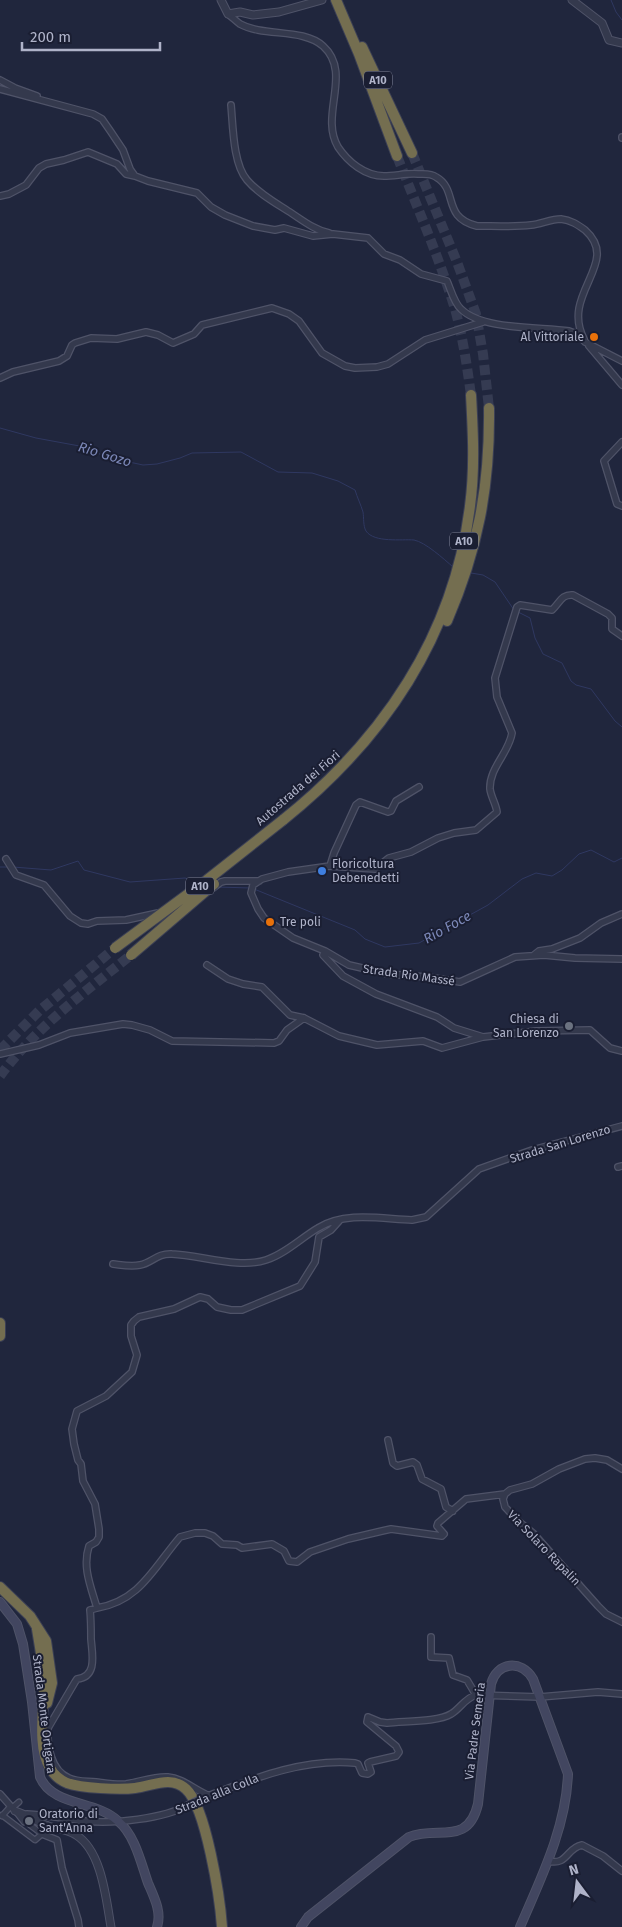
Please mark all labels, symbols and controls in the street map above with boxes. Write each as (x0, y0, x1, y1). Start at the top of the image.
scale bar (22, 20, 160, 52)
text: 200 m (30, 28, 71, 46)
road number: A10 (364, 72, 392, 88)
place label: Al Vittoriale (520, 330, 584, 344)
marker: Al Vittoriale (588, 331, 600, 343)
water label: Rio Gozo (76, 438, 134, 471)
road number: A10 (450, 532, 478, 550)
street label: Autostrada dei Fiori (253, 748, 343, 828)
place label: Floricoltura Debenedetti (332, 857, 399, 885)
marker: Floricoltura Debenedetti (316, 865, 328, 877)
road number: A10 (186, 878, 214, 894)
water label: Rio Foce (420, 907, 474, 947)
place label: Tre poli (280, 915, 321, 929)
marker: Tre poli (264, 916, 276, 928)
street label: Strada Rio Massé (362, 962, 456, 988)
place label: Chiesa di San Lorenzo (493, 1012, 559, 1040)
marker: Chiesa di San Lorenzo (563, 1020, 575, 1032)
street label: Strada San Lorenzo (508, 1122, 612, 1166)
street label: Via Solaro Rapalin (505, 1508, 583, 1588)
street label: Strada Monte Ortigara (30, 1654, 58, 1774)
street label: Via Padre Semeria (462, 1681, 488, 1781)
street label: Strada alla Colla (173, 1771, 261, 1817)
place label: Oratorio di Sant'Anna (39, 1807, 98, 1835)
marker: Oratorio di Sant'Anna (23, 1815, 35, 1827)
north arrow (552, 1857, 602, 1907)
text: N (567, 1861, 580, 1879)

